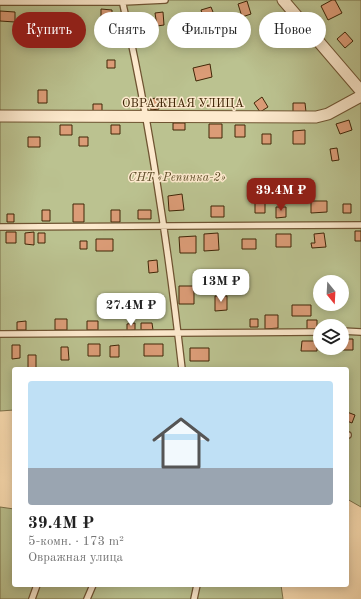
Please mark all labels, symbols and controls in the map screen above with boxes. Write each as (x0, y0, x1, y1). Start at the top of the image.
chip: Купить (12, 12, 86, 48)
chip: Снять (94, 12, 159, 48)
chip: Фильтры (167, 12, 251, 48)
chip: Новое (259, 12, 326, 48)
street label: ОВРАЖНАЯ УЛИЦА (122, 98, 244, 110)
park label: СНТ «Репинка-2» (128, 172, 226, 184)
pin: 39.4M ₽ (244, 178, 318, 212)
text: 39.4M ₽ (256, 184, 306, 197)
pin: 13M ₽ (193, 269, 249, 303)
text: 13M ₽ (201, 275, 241, 288)
north arrow (313, 275, 349, 311)
map controls (313, 275, 349, 355)
pin: 27.4M ₽ (94, 293, 168, 327)
text: 27.4M ₽ (106, 299, 156, 312)
button: layers (313, 319, 349, 355)
icon: home (145, 407, 217, 479)
text: 39.4M ₽ (28, 515, 94, 532)
text: 5-комн. · 173 m² (28, 535, 124, 548)
text: Овражная улица (28, 551, 123, 564)

